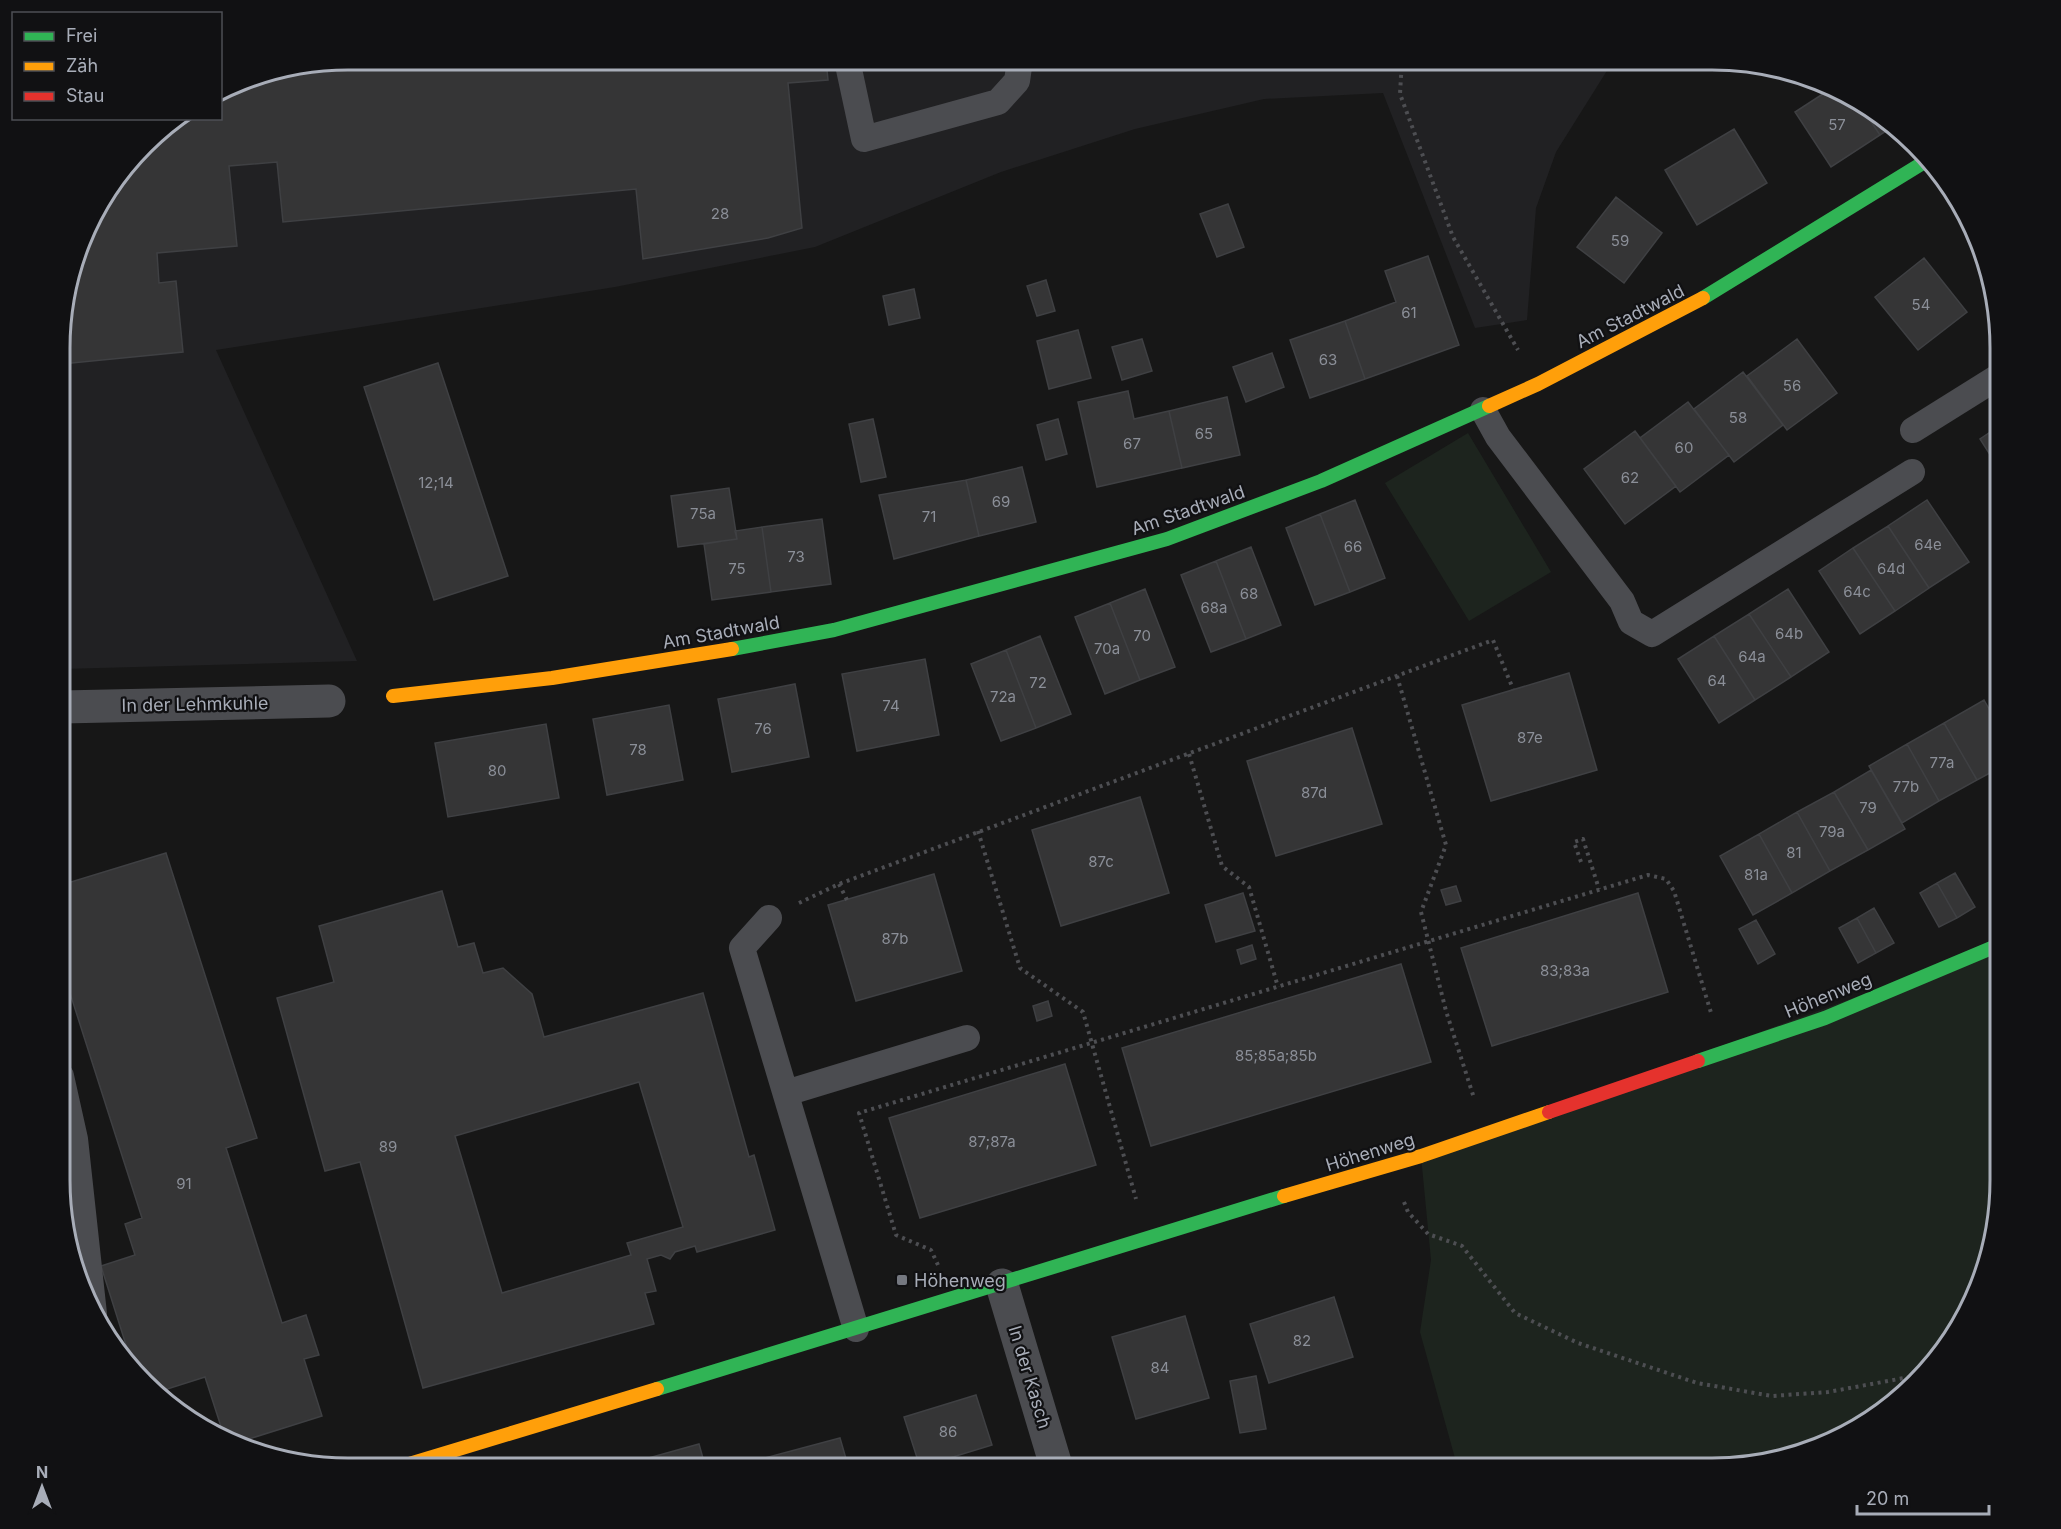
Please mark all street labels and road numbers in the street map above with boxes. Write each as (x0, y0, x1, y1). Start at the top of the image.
street label: Am Stadtwald (1572, 280, 1688, 352)
street label: Am Stadtwald (1129, 481, 1247, 539)
street label: Am Stadtwald (661, 611, 781, 653)
street label: In der Lehmkuhle (121, 692, 269, 716)
street label: Höhenweg (1781, 968, 1875, 1022)
street label: Höhenweg (1323, 1129, 1417, 1175)
street label: In der Kasch (1004, 1323, 1056, 1431)

